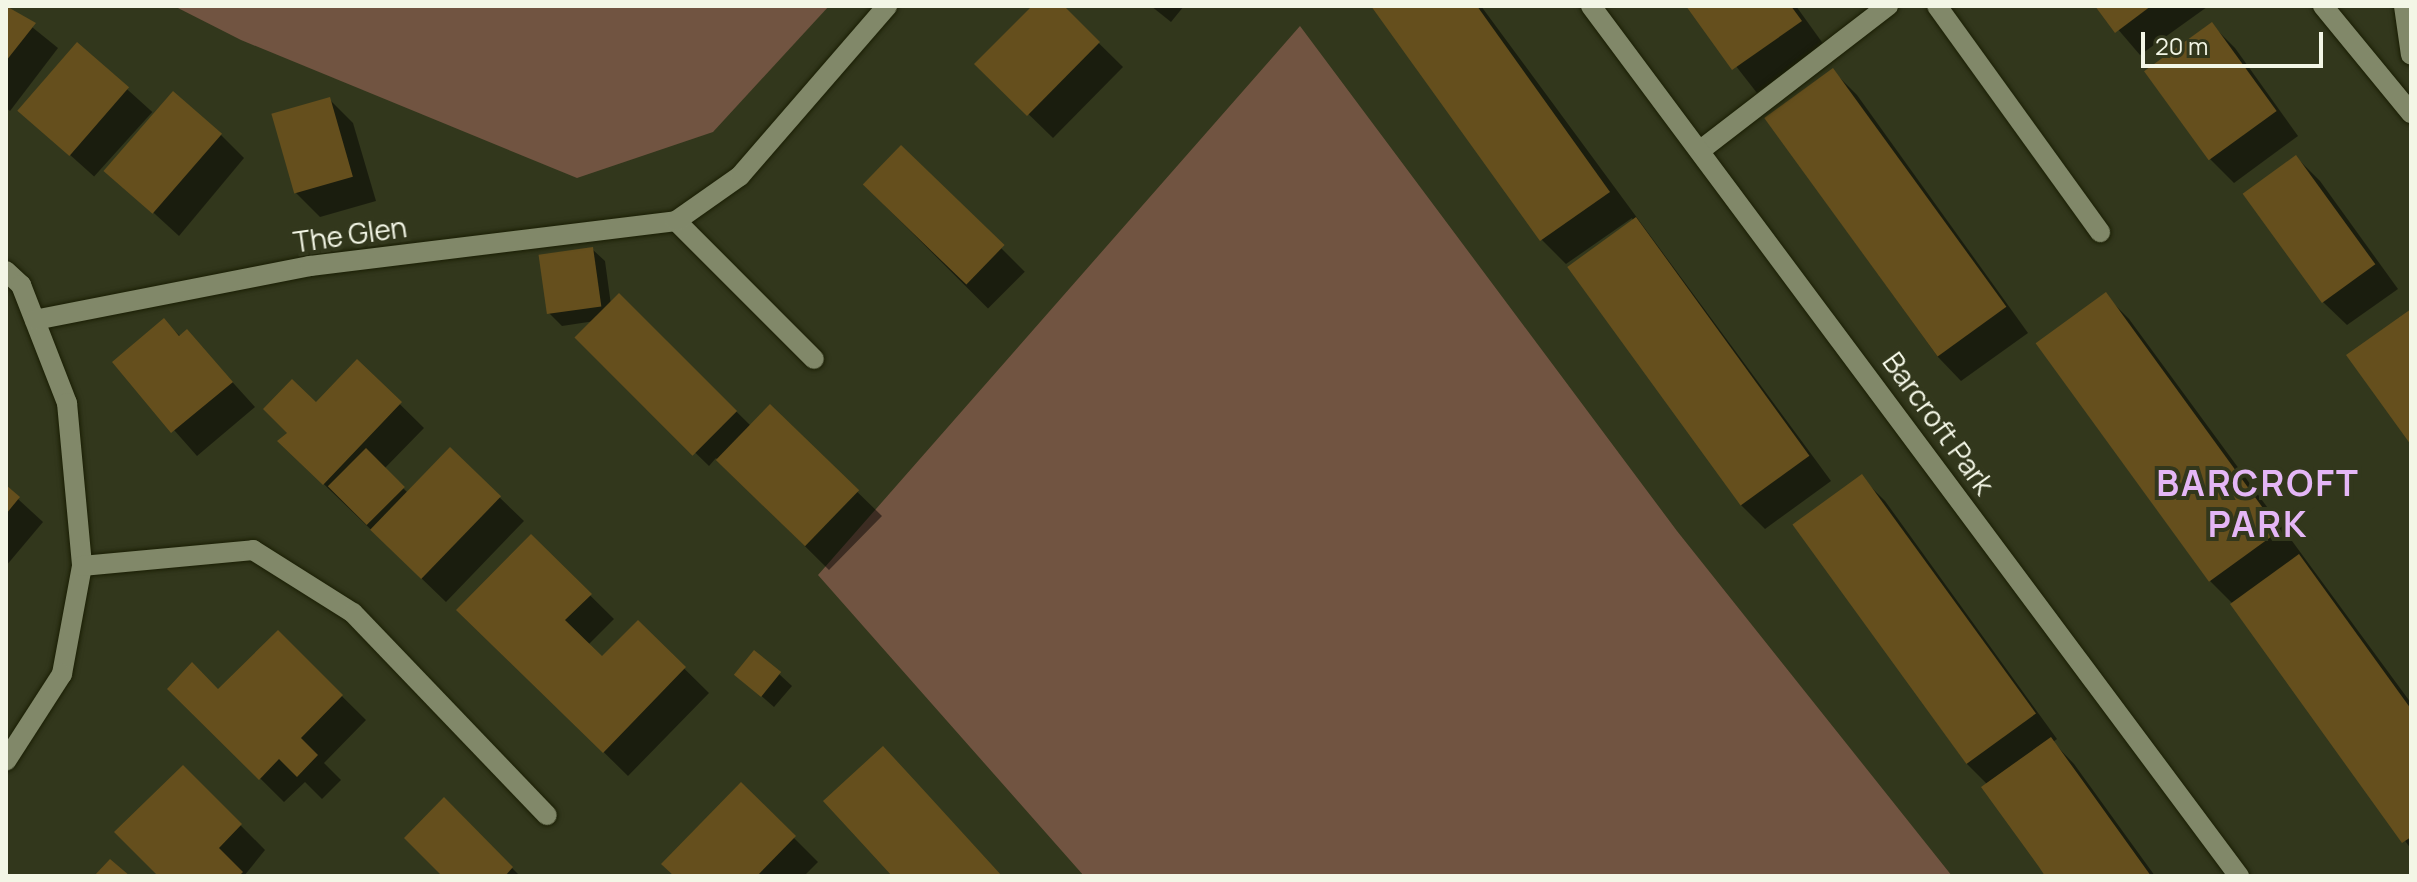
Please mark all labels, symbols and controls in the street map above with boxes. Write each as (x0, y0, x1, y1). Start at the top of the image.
scale bar (2145, 16, 2327, 66)
text: 20 m (2155, 29, 2208, 62)
street label: The Glen (291, 209, 409, 259)
street label: Barcroft Park (1876, 346, 2002, 500)
district label: BARCROFT PARK (2156, 460, 2360, 545)

